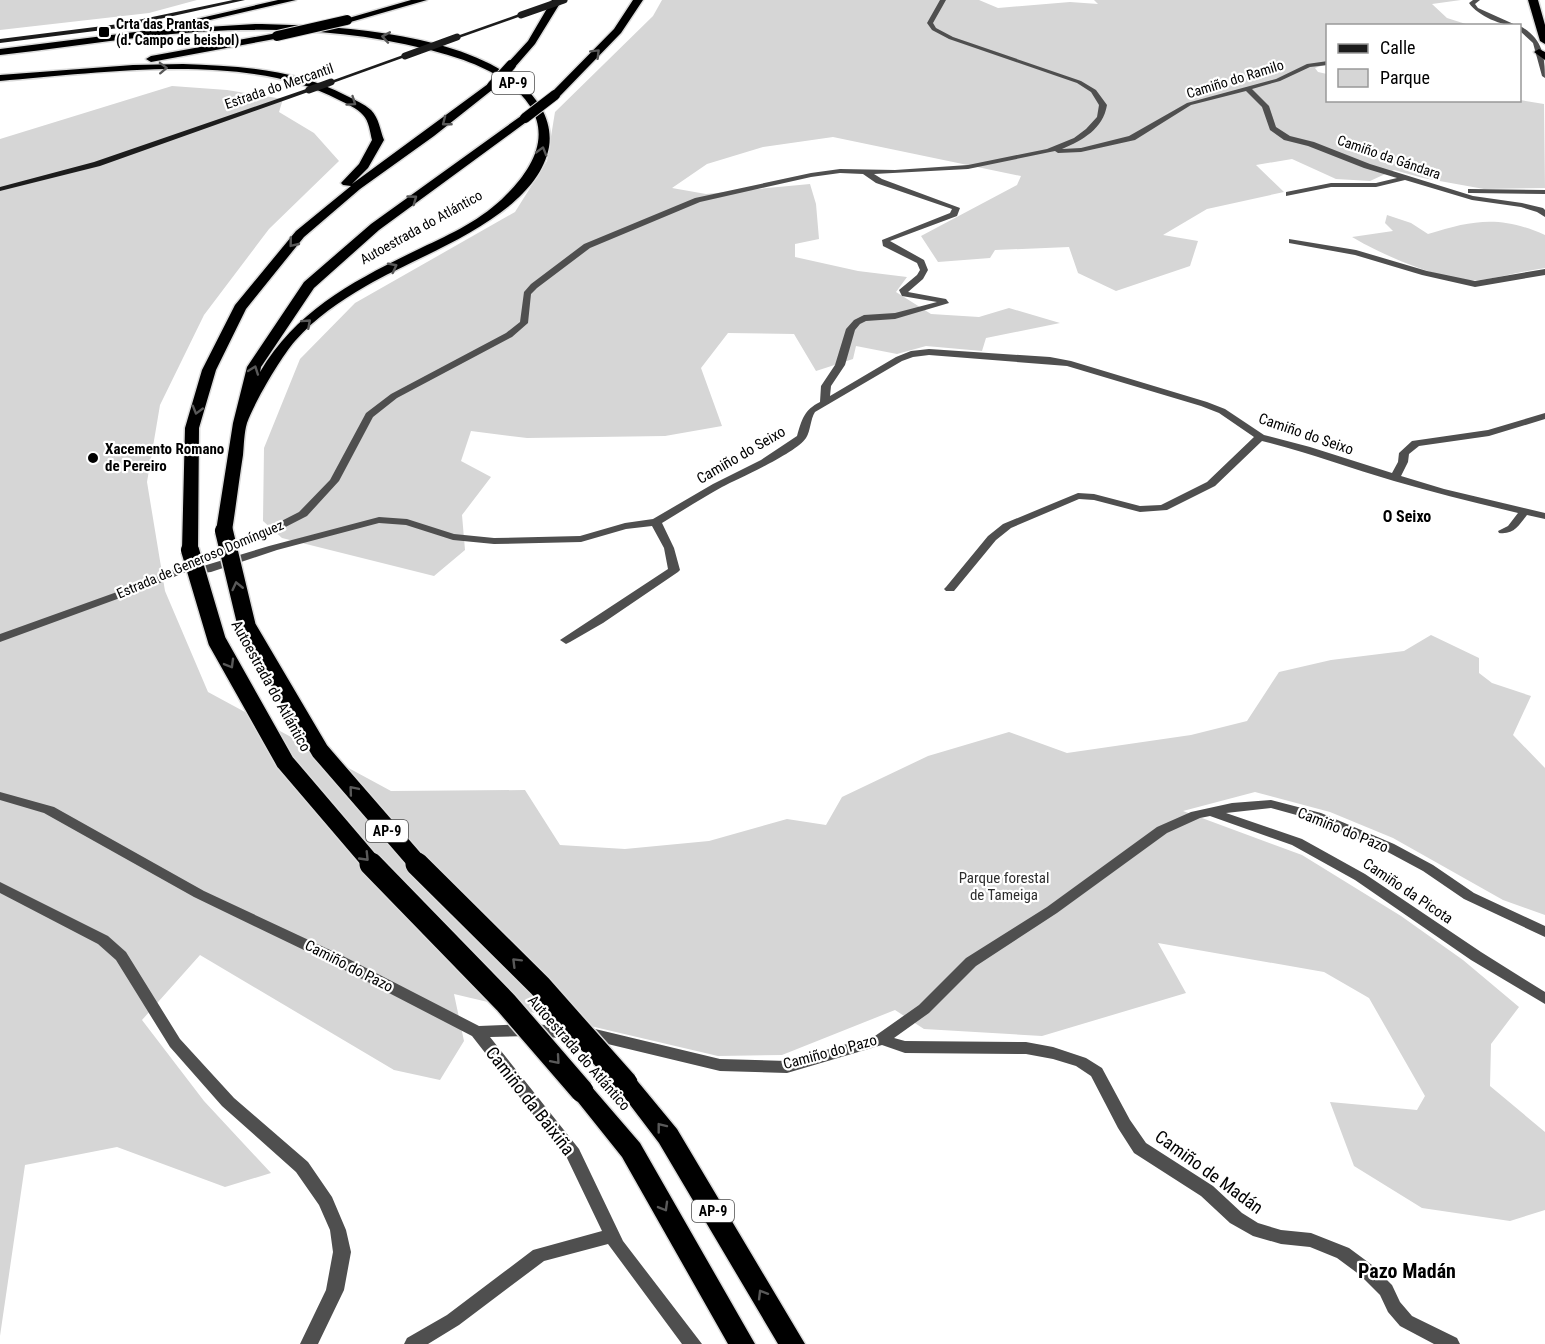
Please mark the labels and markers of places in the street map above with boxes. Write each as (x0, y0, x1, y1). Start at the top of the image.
place label: Crta das Prantas, (d. Campo de beisbol) (116, 16, 239, 49)
marker: Crta das Prantas, (d. Campo de beisbol) (97, 25, 111, 39)
place label: Xacemento Romano de Pereiro (105, 440, 224, 475)
marker: Xacemento Romano de Pereiro (86, 451, 100, 465)

